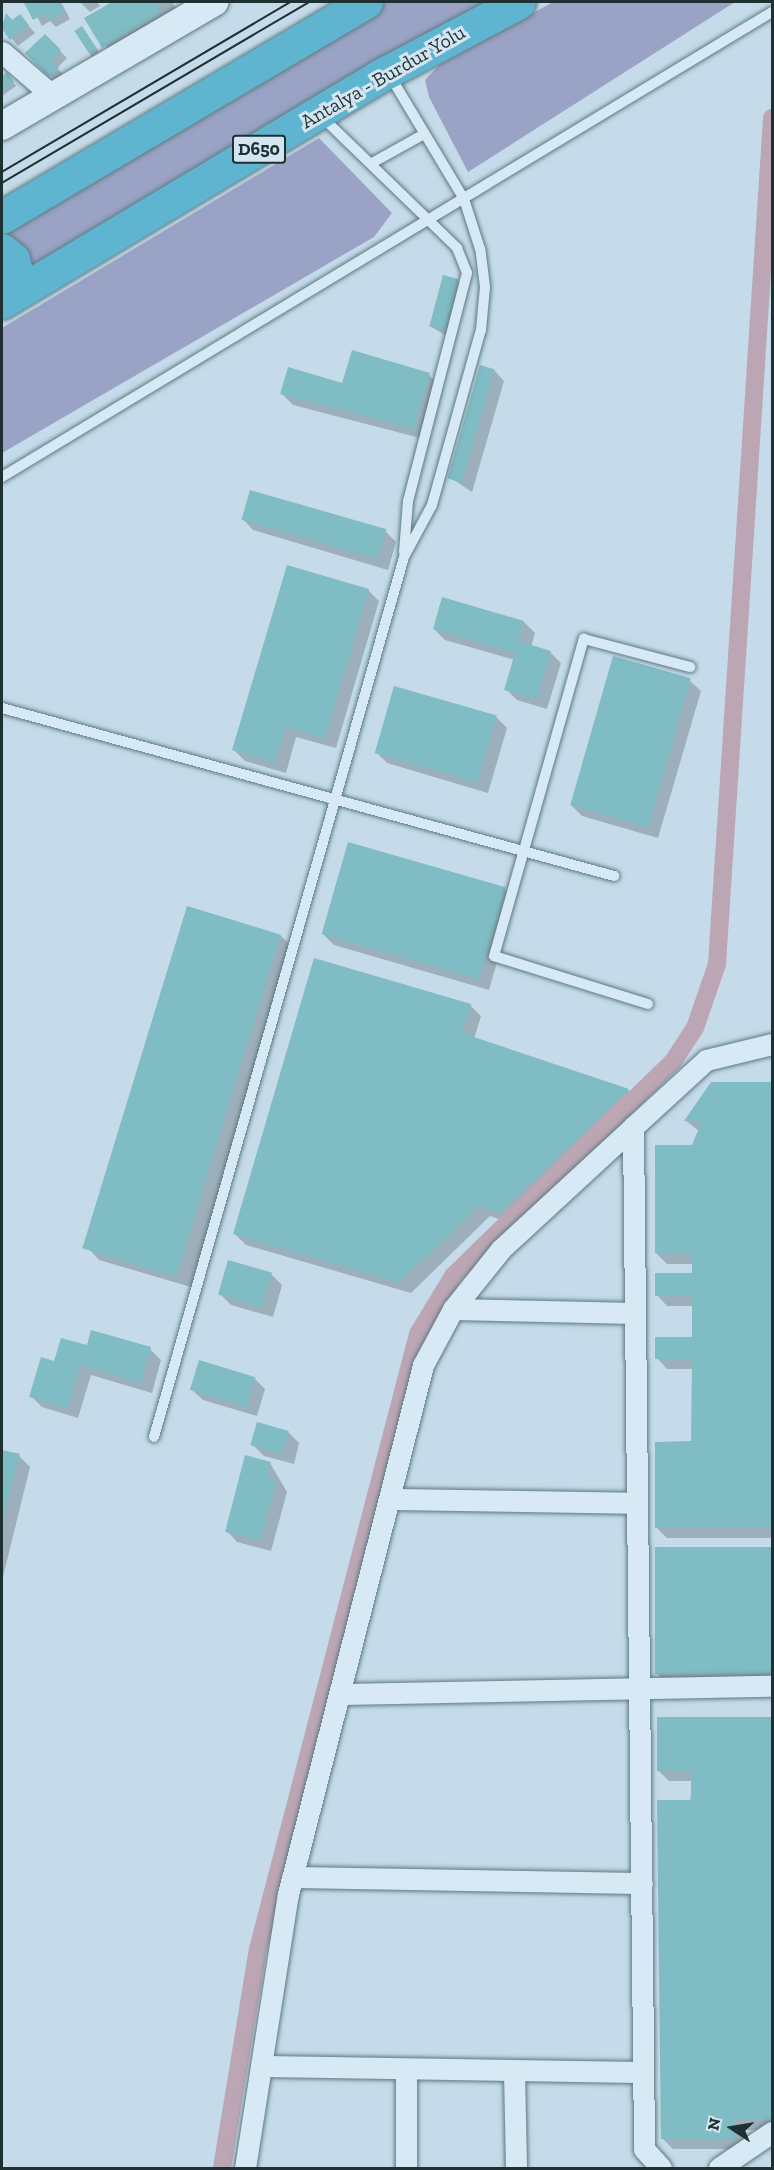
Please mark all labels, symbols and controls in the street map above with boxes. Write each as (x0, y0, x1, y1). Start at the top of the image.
street label: Antalya - Burdur Yolu (296, 20, 470, 134)
road number: D650 (232, 134, 286, 164)
north arrow (702, 2098, 762, 2158)
text: N (703, 2116, 724, 2132)

